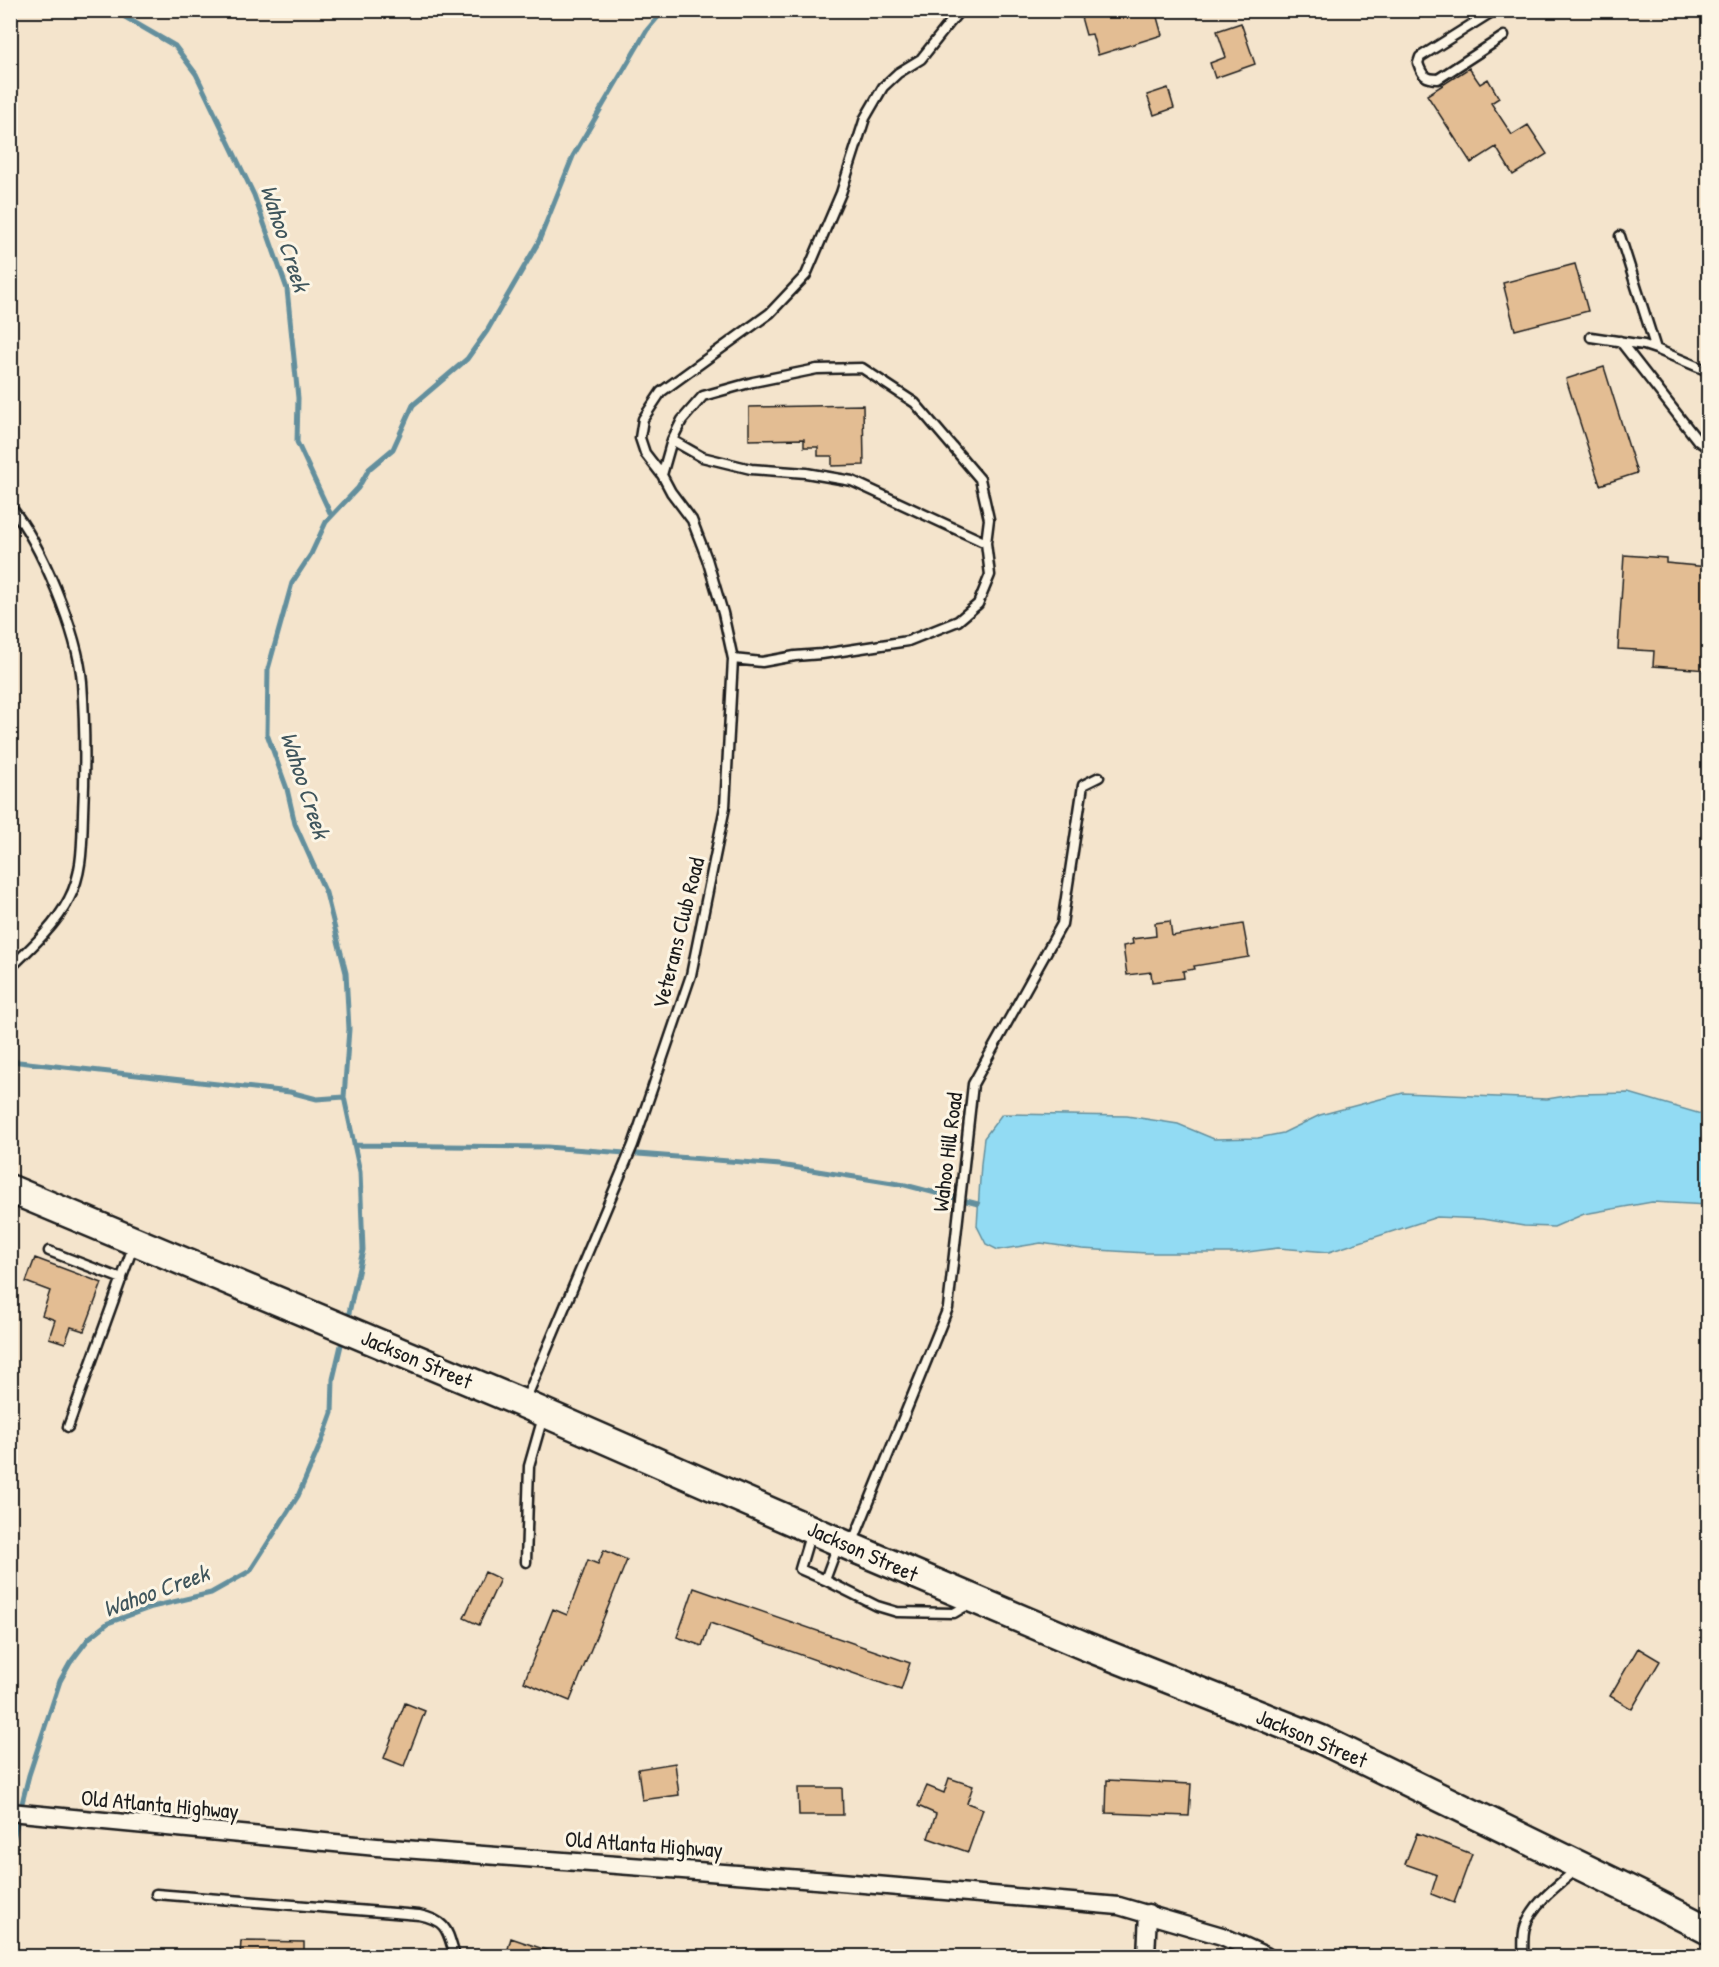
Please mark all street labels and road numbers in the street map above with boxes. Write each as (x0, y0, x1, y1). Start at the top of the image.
street label: Veterans Club Road (645, 854, 711, 1012)
street label: Wahoo Hill Road (925, 1090, 969, 1213)
street label: Jackson Street (357, 1322, 478, 1396)
street label: Jackson Street (803, 1513, 923, 1589)
street label: Jackson Street (1252, 1701, 1373, 1775)
street label: Old Atlanta Highway (80, 1782, 240, 1826)
street label: Old Atlanta Highway (564, 1824, 724, 1864)

